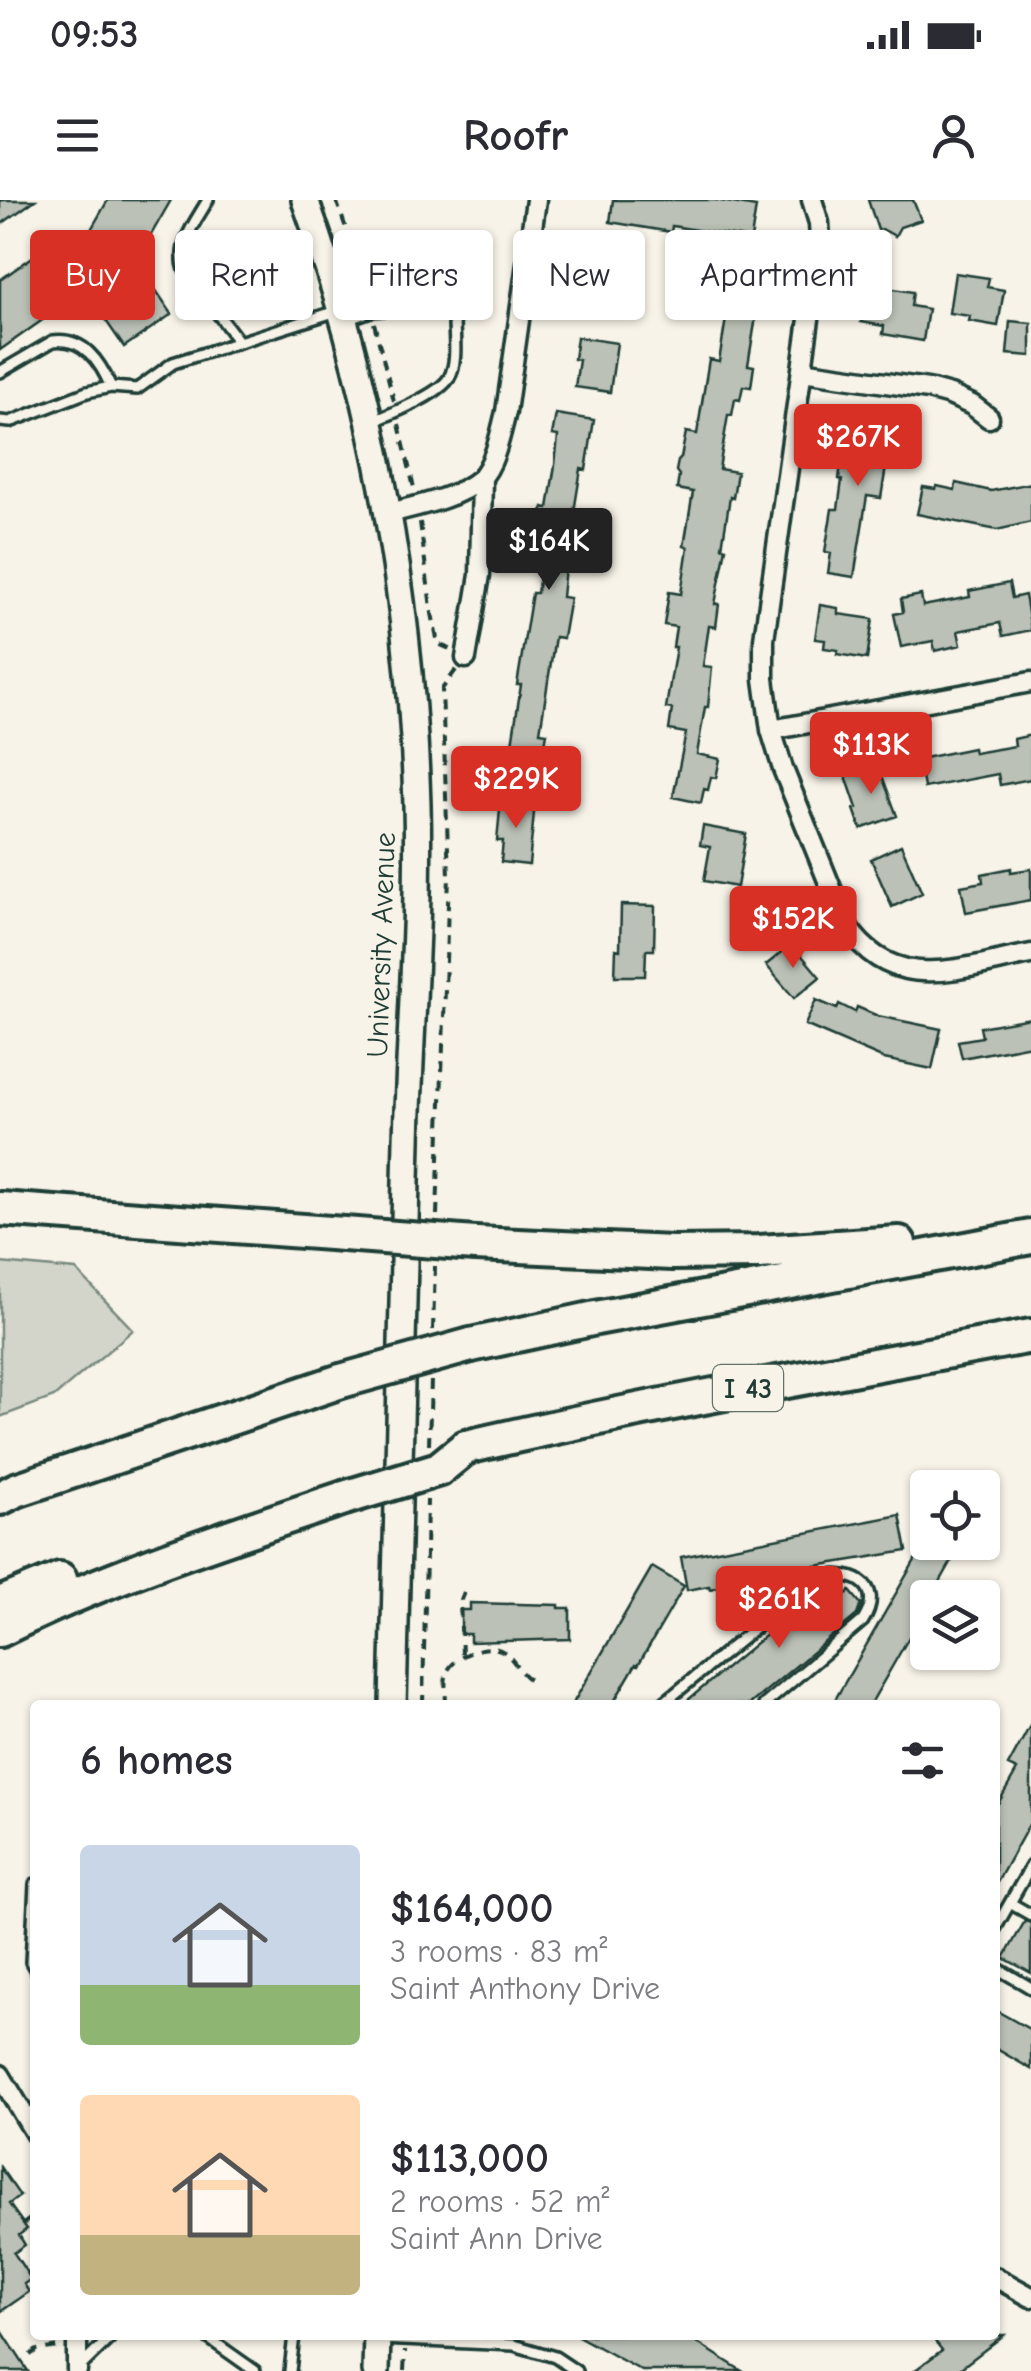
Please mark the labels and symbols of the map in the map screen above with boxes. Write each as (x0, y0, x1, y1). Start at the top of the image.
pin: $267K (788, 404, 928, 489)
pin: $164K (479, 508, 619, 593)
pin: $113K (801, 712, 941, 797)
pin: $229K (446, 746, 586, 831)
street label: University Avenue (360, 832, 403, 1058)
pin: $152K (723, 886, 863, 971)
road number: I 43 (713, 1365, 783, 1411)
pin: $261K (709, 1566, 849, 1651)

